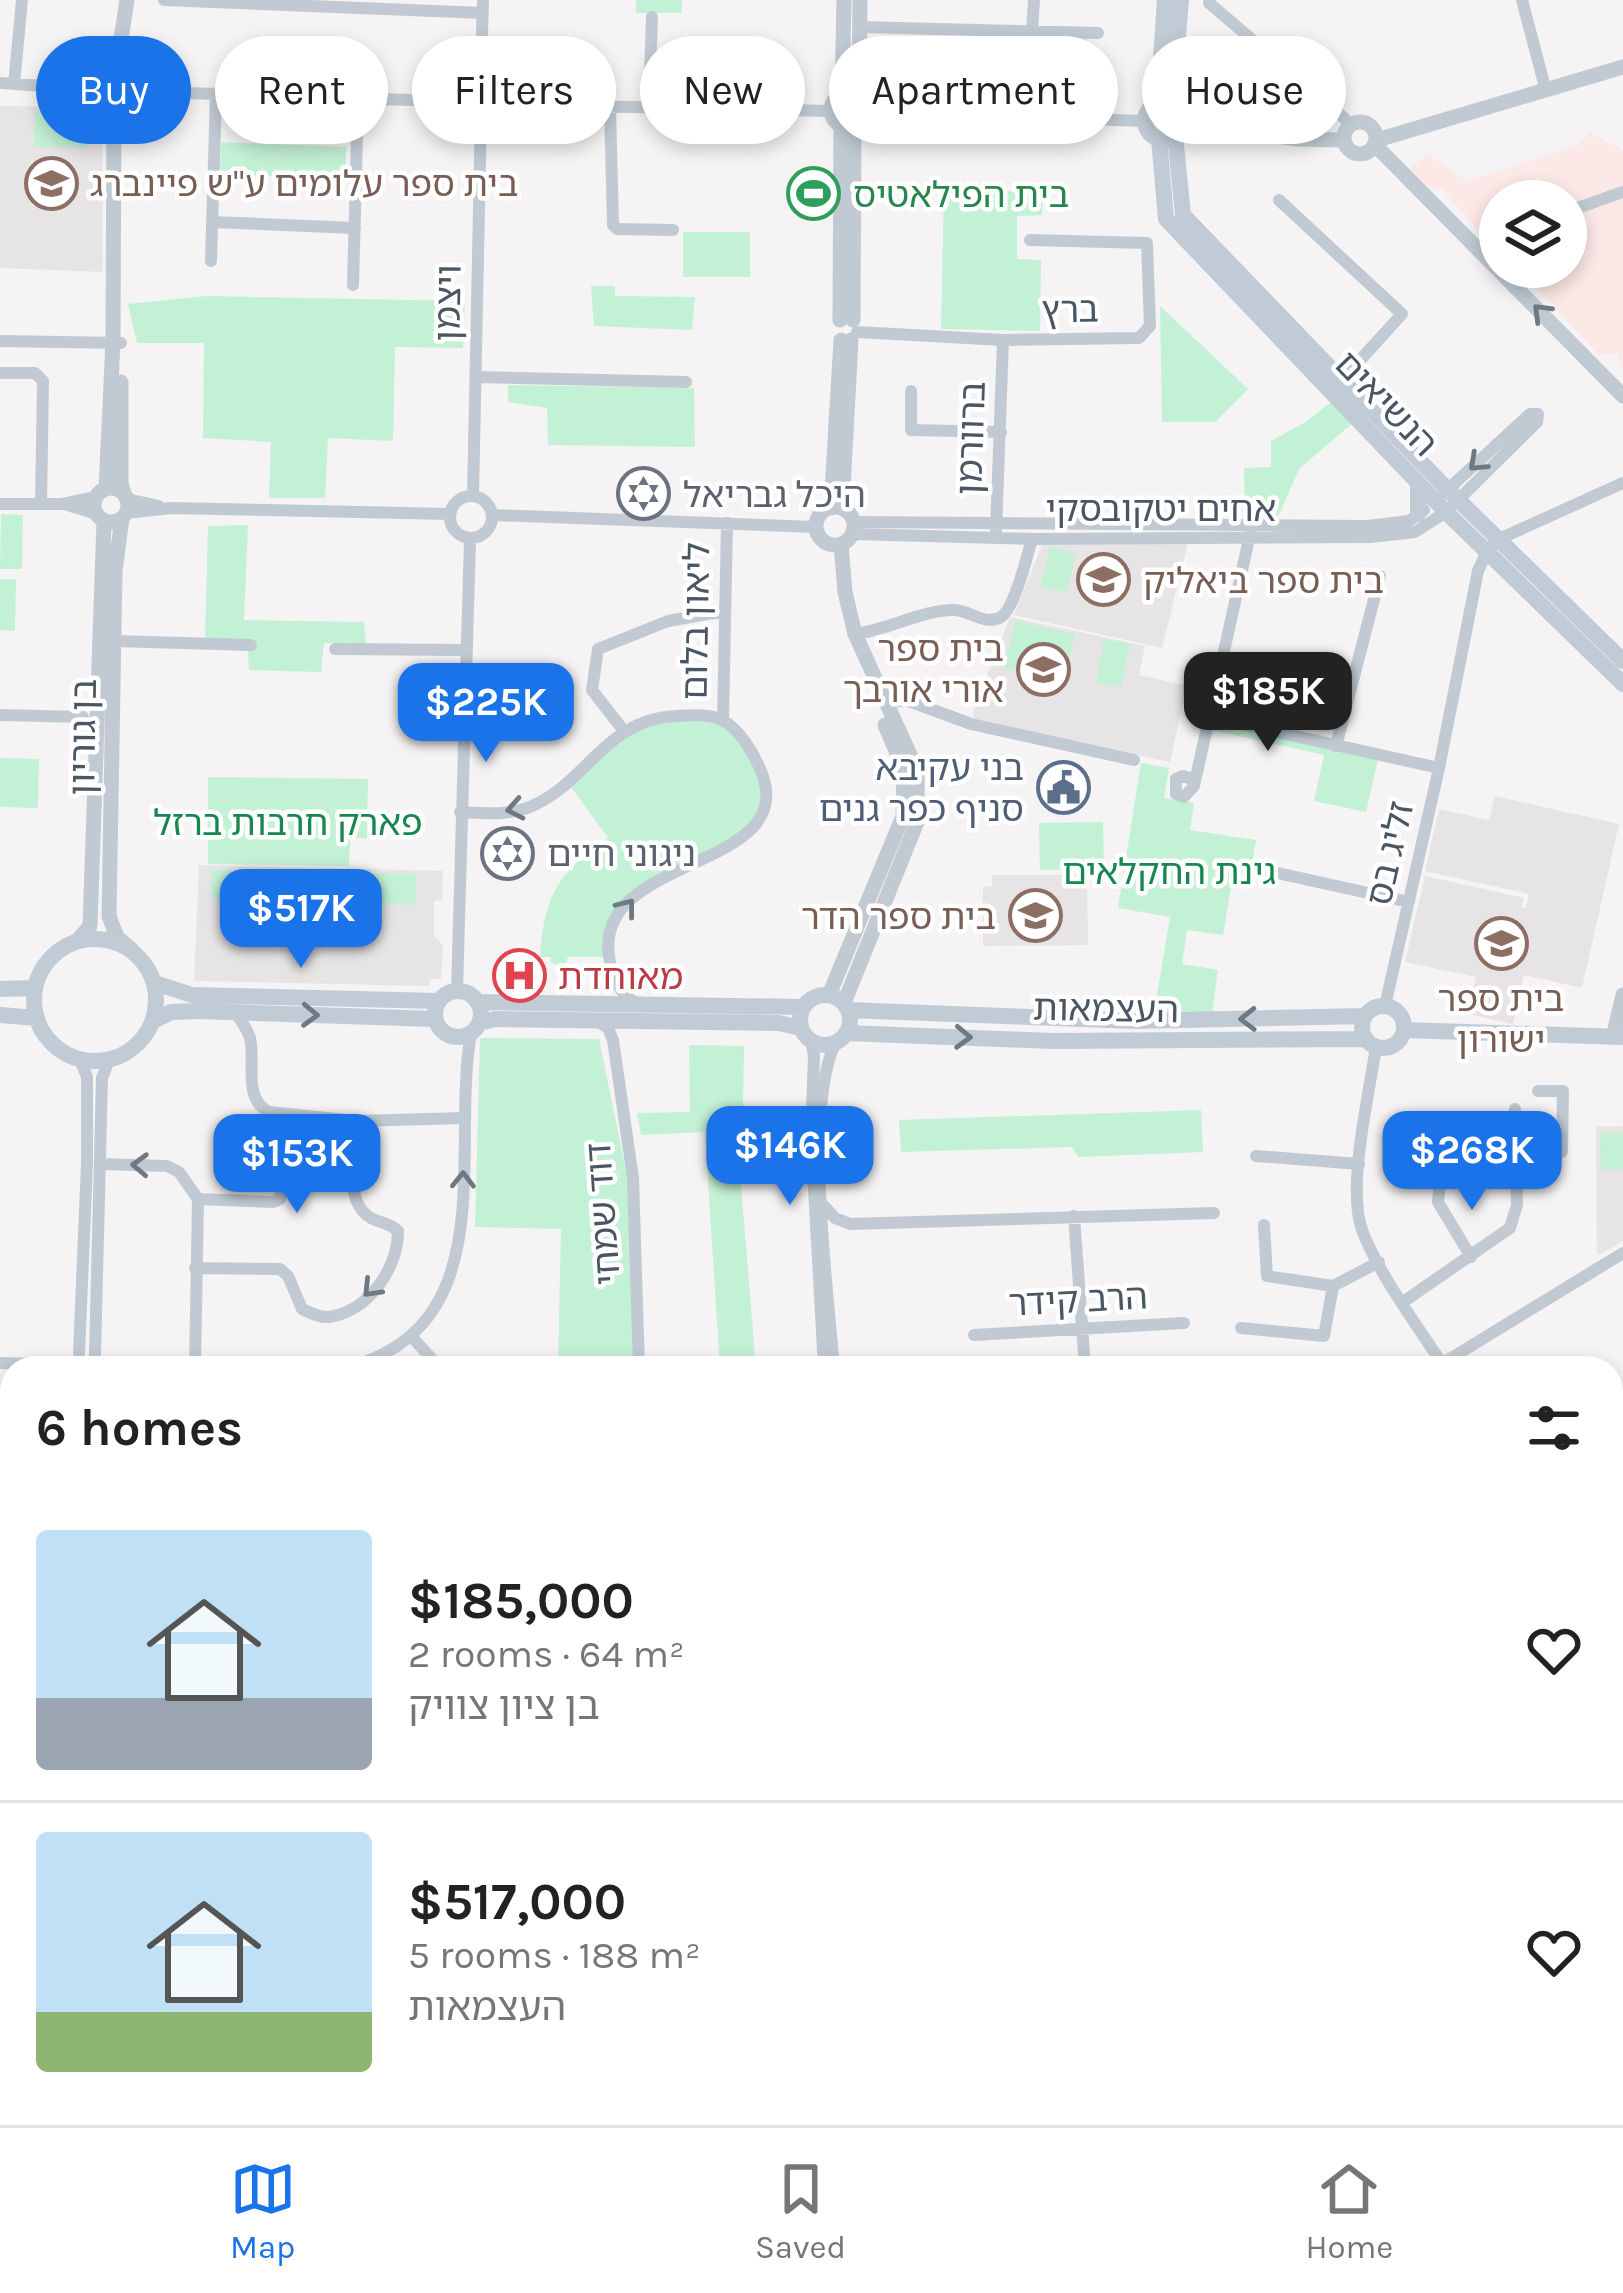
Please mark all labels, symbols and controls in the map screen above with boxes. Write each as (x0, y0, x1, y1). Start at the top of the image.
chip: Buy (36, 36, 191, 144)
chip: Rent (215, 36, 388, 144)
chip: Filters (412, 36, 616, 144)
chip: New (640, 36, 805, 144)
chip: Apartment (829, 36, 1118, 144)
chip: House (1142, 36, 1346, 144)
school or university icon: בית ספר עלומים ע"ש פיינברג (23, 155, 79, 211)
place label: בית ספר עלומים ע"ש פיינברג (90, 163, 519, 205)
sports icon: בית הפילאטיס (786, 166, 842, 222)
place label: בית הפילאטיס (853, 174, 1069, 216)
map controls (1479, 180, 1587, 288)
button: layers (1479, 180, 1587, 288)
street label: ויצמן (426, 264, 470, 342)
street label: ברץ (1041, 289, 1099, 331)
one-way arrow (1533, 305, 1555, 327)
street label: הנשיאים (1326, 343, 1446, 465)
street label: ברוורמן (948, 380, 994, 496)
one-way arrow (1469, 449, 1491, 471)
synagogue icon: היכל גבריאל (616, 466, 672, 522)
place label: היכל גבריאל (683, 474, 866, 516)
street label: אחים יטקובסקי (1046, 488, 1276, 530)
street label: ליאון בלום (674, 542, 718, 700)
school or university icon: בית ספר ביאליק (1076, 552, 1132, 608)
place label: בית ספר ביאליק (1143, 560, 1384, 602)
place label: בית ספר אורי אורבך (843, 628, 1004, 711)
school or university icon: בית ספר אורי אורבך (1015, 641, 1071, 697)
pin: $185K (1184, 652, 1352, 754)
pin: $225K (402, 663, 570, 765)
text: $185K (1211, 668, 1325, 714)
street label: בן גוריון (61, 678, 105, 796)
text: $225K (425, 679, 547, 725)
place label: בני עקיבא סניף כפר גנים (819, 747, 1024, 830)
public building icon: בני עקיבא סניף כפר גנים (1035, 760, 1091, 816)
one-way arrow (505, 795, 525, 821)
street label: זליג בס (1358, 797, 1422, 910)
park label: פארק חרבות ברזל (153, 802, 423, 844)
synagogue icon: ניגוני חיים (480, 825, 536, 881)
place label: ניגוני חיים (547, 833, 696, 875)
park label: גינת החקלאים (1062, 851, 1276, 893)
pin: $517K (217, 869, 385, 971)
text: $517K (247, 885, 355, 931)
school or university icon: בית ספר הדר (1007, 888, 1063, 944)
place label: בית ספר הדר (801, 896, 996, 938)
one-way arrow (613, 899, 635, 921)
school or university icon: בית ספר ישורון (1473, 915, 1529, 971)
hospital icon: מאוחדת (491, 948, 547, 1004)
place label: מאוחדת (558, 956, 683, 998)
place label: בית ספר ישורון (1438, 978, 1564, 1061)
street label: העצמאות (1033, 987, 1179, 1031)
one-way arrow (301, 1001, 320, 1027)
one-way arrow (1238, 1005, 1257, 1031)
one-way arrow (954, 1024, 973, 1050)
pin: $146K (706, 1106, 874, 1208)
pin: $268K (1388, 1111, 1556, 1213)
pin: $153K (213, 1114, 381, 1216)
text: $146K (733, 1122, 847, 1168)
text: $268K (1410, 1127, 1534, 1173)
text: $153K (240, 1130, 354, 1176)
street label: דוד שמחי (577, 1141, 629, 1287)
one-way arrow (130, 1153, 149, 1179)
one-way arrow (450, 1170, 476, 1189)
one-way arrow (364, 1275, 386, 1297)
street label: הרב קידר (1007, 1275, 1149, 1325)
icon: filters (1521, 1395, 1587, 1461)
text: 6 homes (36, 1398, 243, 1458)
text: $185,000 (408, 1571, 634, 1631)
icon: home (132, 1578, 276, 1722)
icon: heart (1521, 1617, 1587, 1683)
text: 2 rooms · 64 m² (408, 1631, 685, 1677)
text: בן ציון צוויק (408, 1683, 600, 1729)
text: $517,000 (408, 1872, 626, 1932)
icon: home (132, 1880, 276, 2024)
icon: heart (1521, 1919, 1587, 1985)
text: 5 rooms · 188 m² (408, 1932, 701, 1978)
text: העצמאות (408, 1984, 566, 2030)
tab: Map (230, 2156, 296, 2266)
tab: Saved (755, 2156, 846, 2266)
tab: Home (1305, 2156, 1393, 2266)

